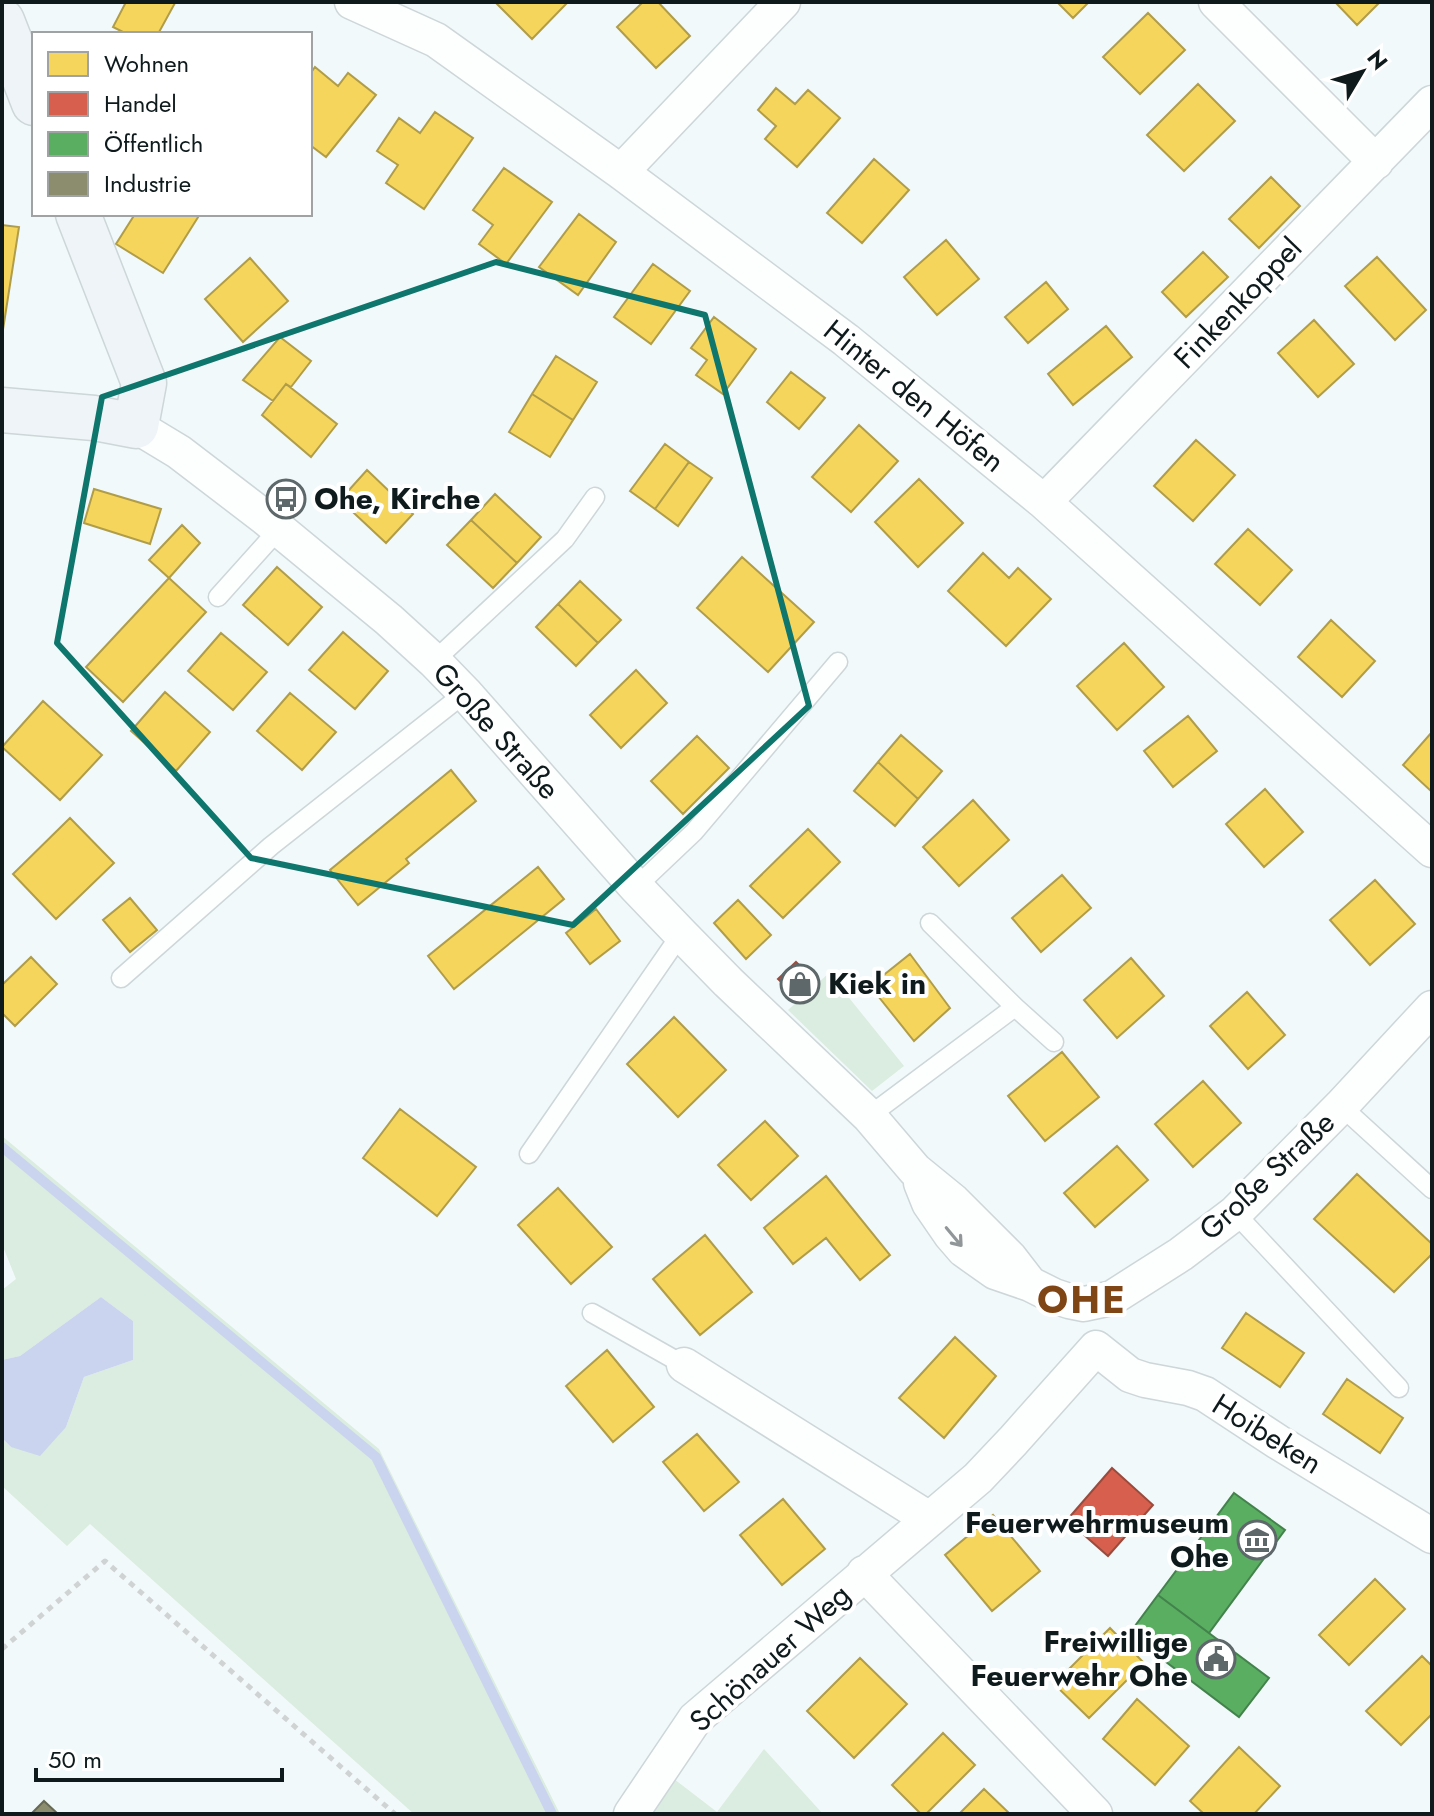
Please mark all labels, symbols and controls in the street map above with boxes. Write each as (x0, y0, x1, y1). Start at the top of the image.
legend (32, 32, 312, 216)
north arrow (1322, 32, 1402, 112)
text: N (1360, 43, 1396, 76)
text: Wohnen (104, 46, 189, 81)
text: Handel (104, 86, 177, 121)
text: Öffentlich (104, 126, 203, 161)
text: Industrie (104, 166, 191, 201)
street label: Finkenkoppel (1164, 227, 1312, 378)
street label: Hinter den Höfen (815, 309, 1014, 482)
place label: Ohe, Kirche (314, 477, 480, 520)
bus stop icon: Ohe, Kirche (265, 478, 307, 520)
street label: Große Straße (423, 653, 570, 809)
place label: Kiek in (828, 962, 926, 1005)
shop icon: Kiek in (779, 963, 821, 1005)
street label: Große Straße (1189, 1101, 1344, 1250)
one-way arrow (945, 1227, 963, 1247)
district label: OHE (1037, 1272, 1127, 1327)
street label: Hoibeken (1204, 1383, 1330, 1484)
place label: Feuerwehrmuseum Ohe (965, 1501, 1229, 1578)
museum icon: Feuerwehrmuseum Ohe (1236, 1519, 1278, 1561)
street label: Schönauer Weg (680, 1574, 860, 1742)
place label: Freiwillige Feuerwehr Ohe (971, 1620, 1188, 1697)
public building icon: Freiwillige Feuerwehr Ohe (1195, 1638, 1237, 1680)
scale bar (36, 1732, 282, 1782)
text: 50 m (48, 1742, 102, 1777)

